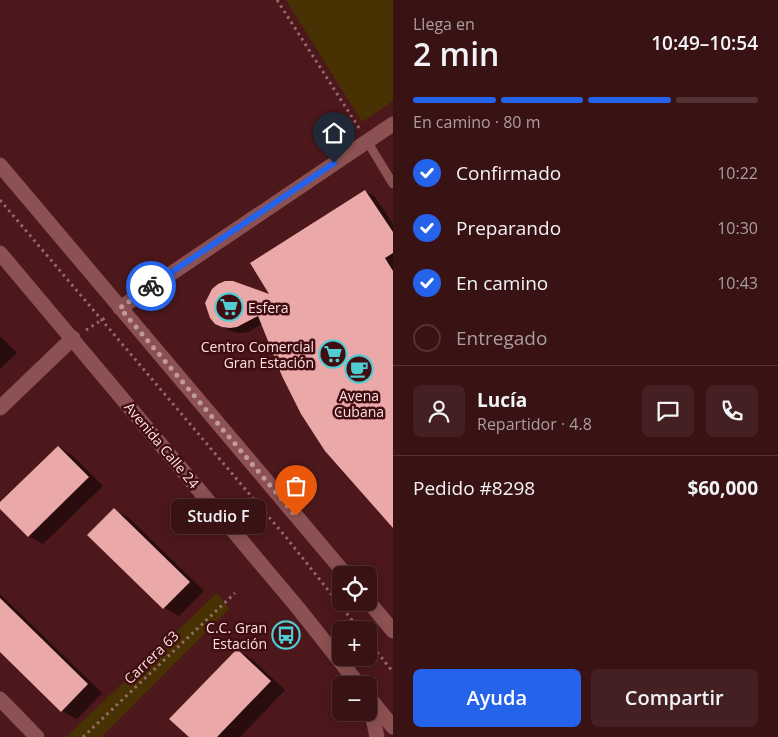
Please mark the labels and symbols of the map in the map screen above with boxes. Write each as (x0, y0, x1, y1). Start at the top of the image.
pin (313, 112, 355, 163)
courier (126, 261, 176, 311)
supermarket icon: Esfera (214, 292, 244, 322)
place label: Esfera (248, 298, 289, 317)
place label: Centro Comercial Gran Estación (201, 337, 314, 372)
supermarket icon: Centro Comercial Gran Estación (318, 339, 348, 369)
cafe icon: Avena Cubana (344, 354, 374, 384)
place label: Avena Cubana (334, 386, 384, 421)
street label: Avenida Calle 24 (120, 398, 204, 492)
pin (275, 465, 317, 516)
callout: Studio F (171, 498, 266, 534)
place label: C.C. Gran Estación (206, 618, 267, 653)
bus stop icon: C.C. Gran Estación (271, 620, 301, 650)
street label: Carrera 63 (120, 626, 182, 688)

